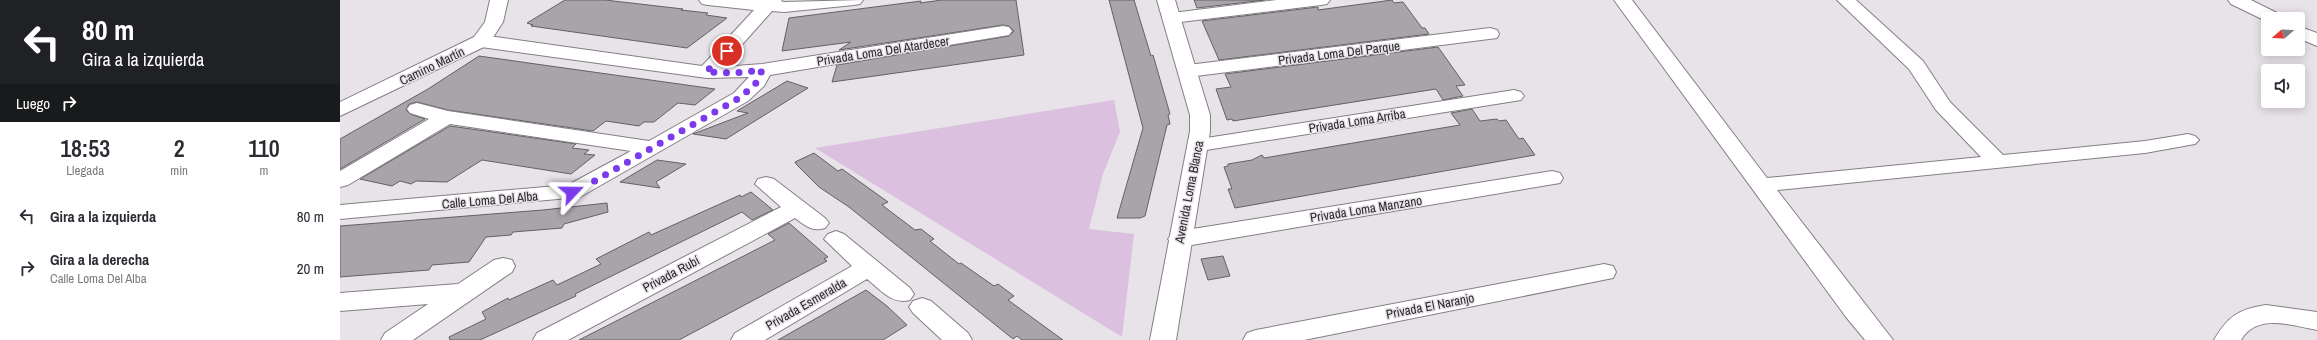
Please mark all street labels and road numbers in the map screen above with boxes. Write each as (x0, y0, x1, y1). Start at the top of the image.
street label: Privada Loma Del Atardecer (816, 32, 951, 70)
street label: Privada Loma Del Parque (1277, 37, 1401, 69)
street label: Camino Martín (397, 43, 467, 89)
street label: Privada Loma Arriba (1307, 105, 1407, 137)
street label: Avenida Loma Blanca (1171, 139, 1207, 246)
street label: Calle Loma Del Alba (441, 187, 539, 213)
street label: Privada Loma Manzano (1309, 192, 1423, 226)
street label: Privada Rubí (640, 251, 703, 296)
street label: Privada Esmeralda (762, 274, 850, 334)
street label: Privada El Naranjo (1384, 289, 1476, 323)

